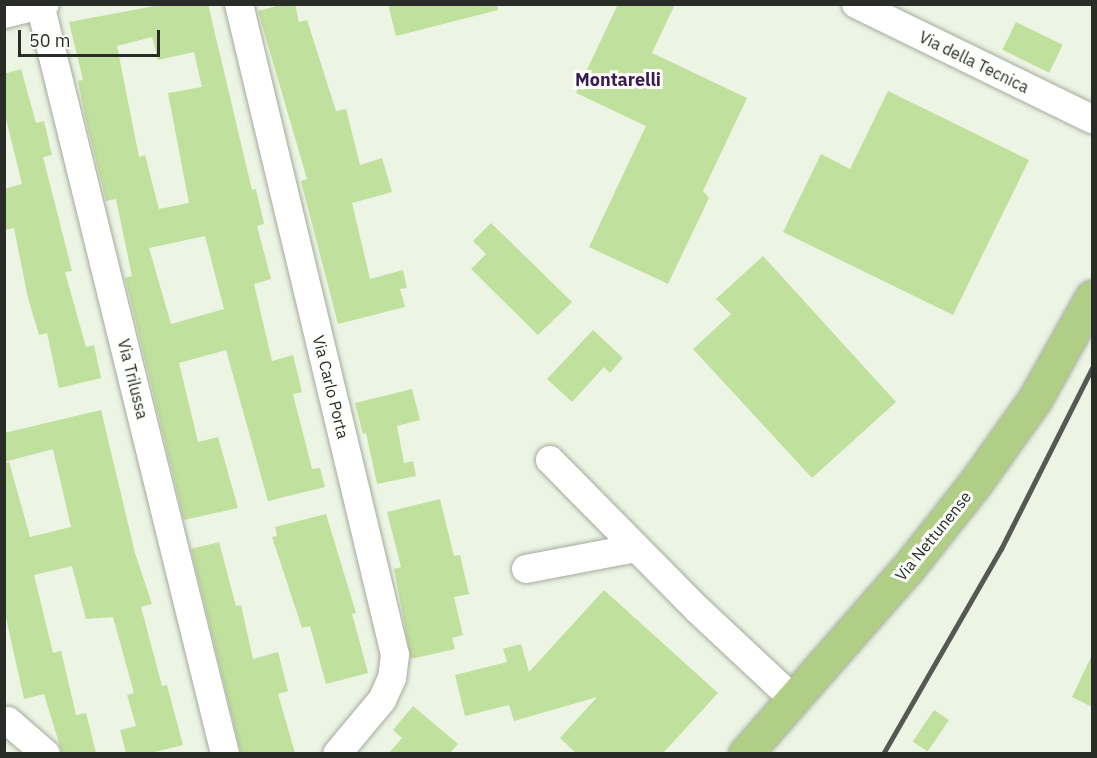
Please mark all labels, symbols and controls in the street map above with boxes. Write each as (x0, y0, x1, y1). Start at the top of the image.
scale bar (21, 18, 164, 56)
street label: Via della Tecnica (916, 27, 1032, 97)
text: 50 m (29, 29, 71, 52)
district label: Montarelli (575, 69, 661, 91)
street label: Via Carlo Porta (309, 333, 353, 441)
street label: Via Trilussa (114, 337, 152, 421)
street label: Via Nettunense (891, 487, 975, 585)

